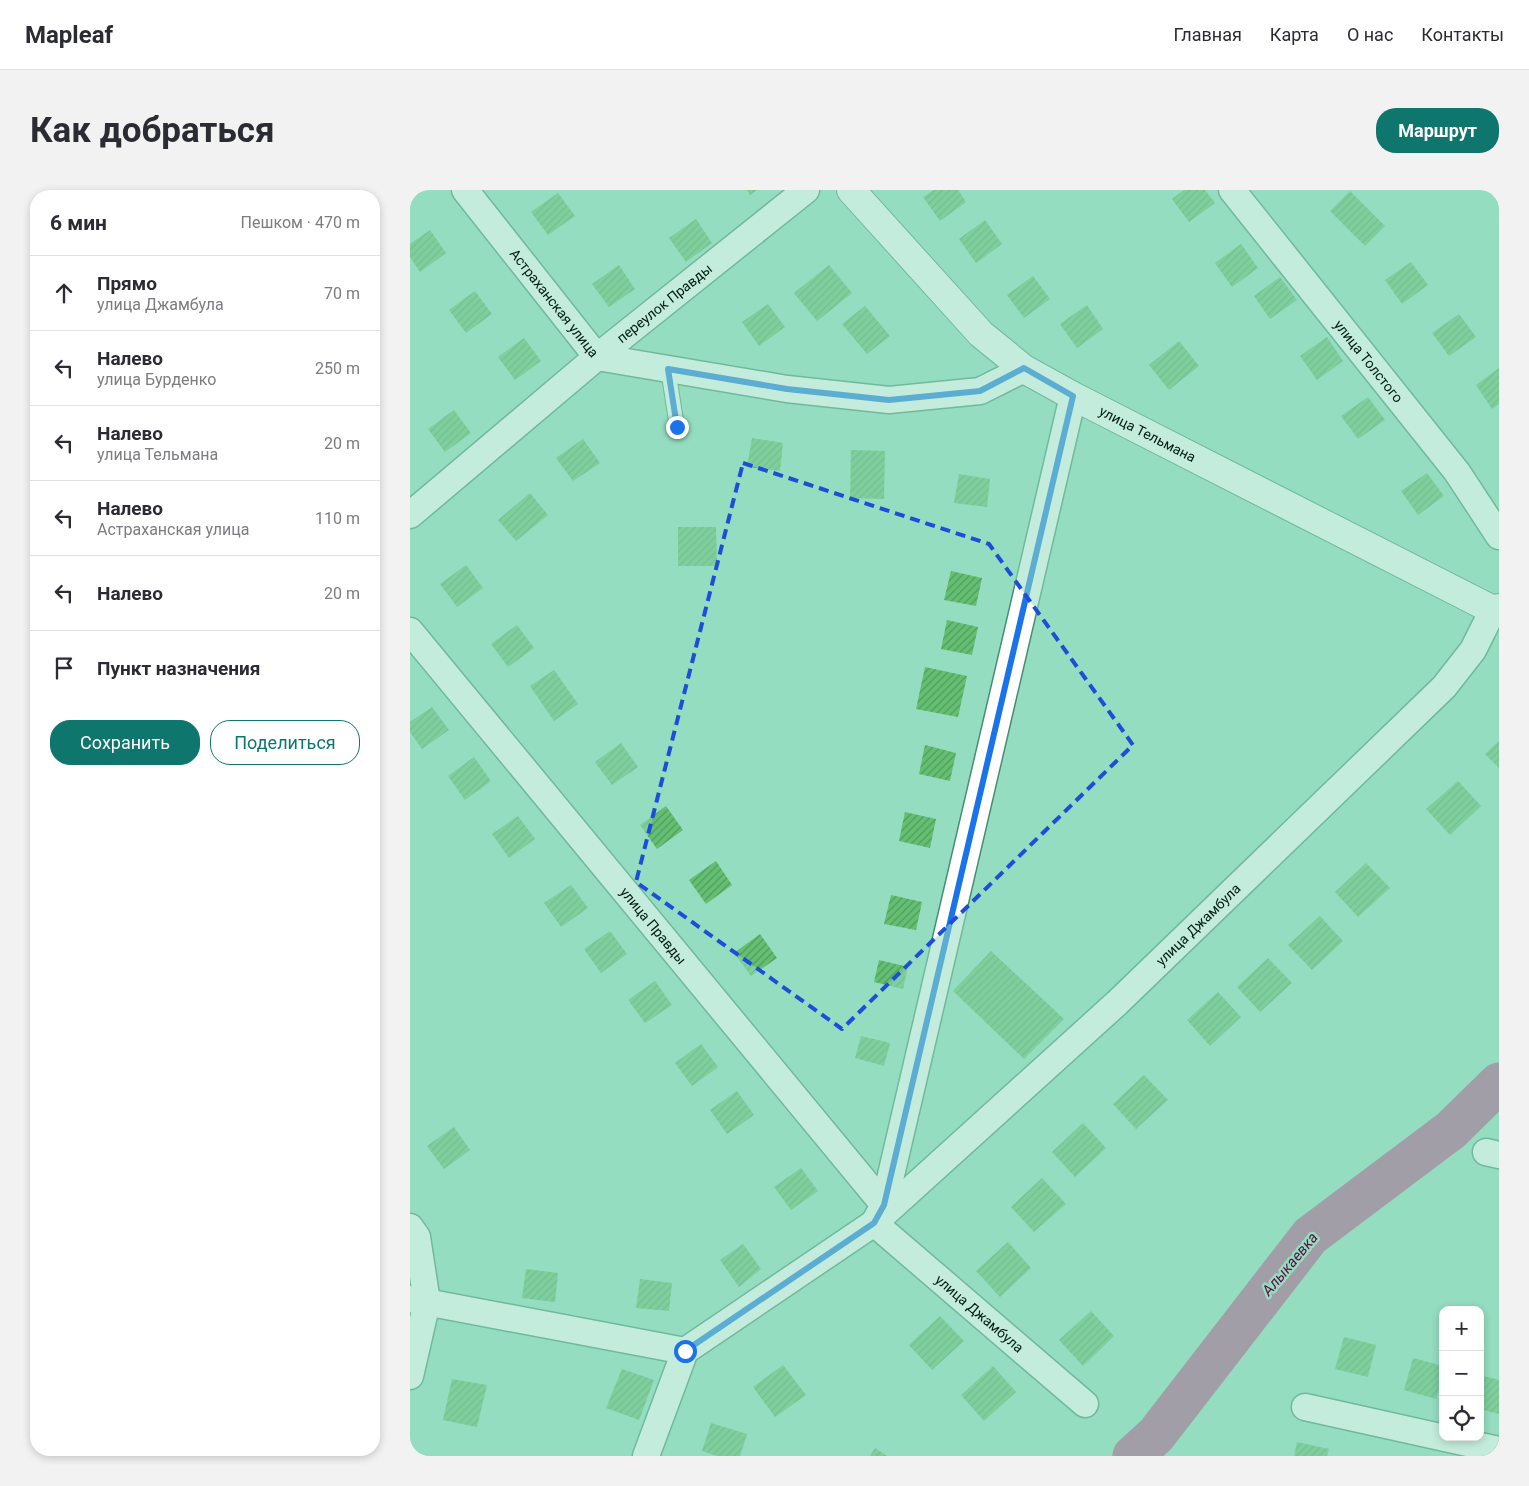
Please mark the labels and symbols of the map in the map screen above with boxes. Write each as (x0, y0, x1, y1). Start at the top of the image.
street label: Астраханская улица (507, 246, 602, 360)
street label: переулок Правды (614, 260, 715, 346)
street label: улица Толстого (1331, 317, 1406, 406)
street label: улица Тельмана (1097, 403, 1198, 465)
route end (666, 416, 689, 439)
street label: улица Джамбула (1153, 880, 1244, 969)
street label: улица Правды (617, 884, 690, 967)
water label: Алыкаевка (1258, 1229, 1322, 1300)
street label: улица Джамбула (932, 1271, 1027, 1356)
route start (674, 1340, 697, 1363)

